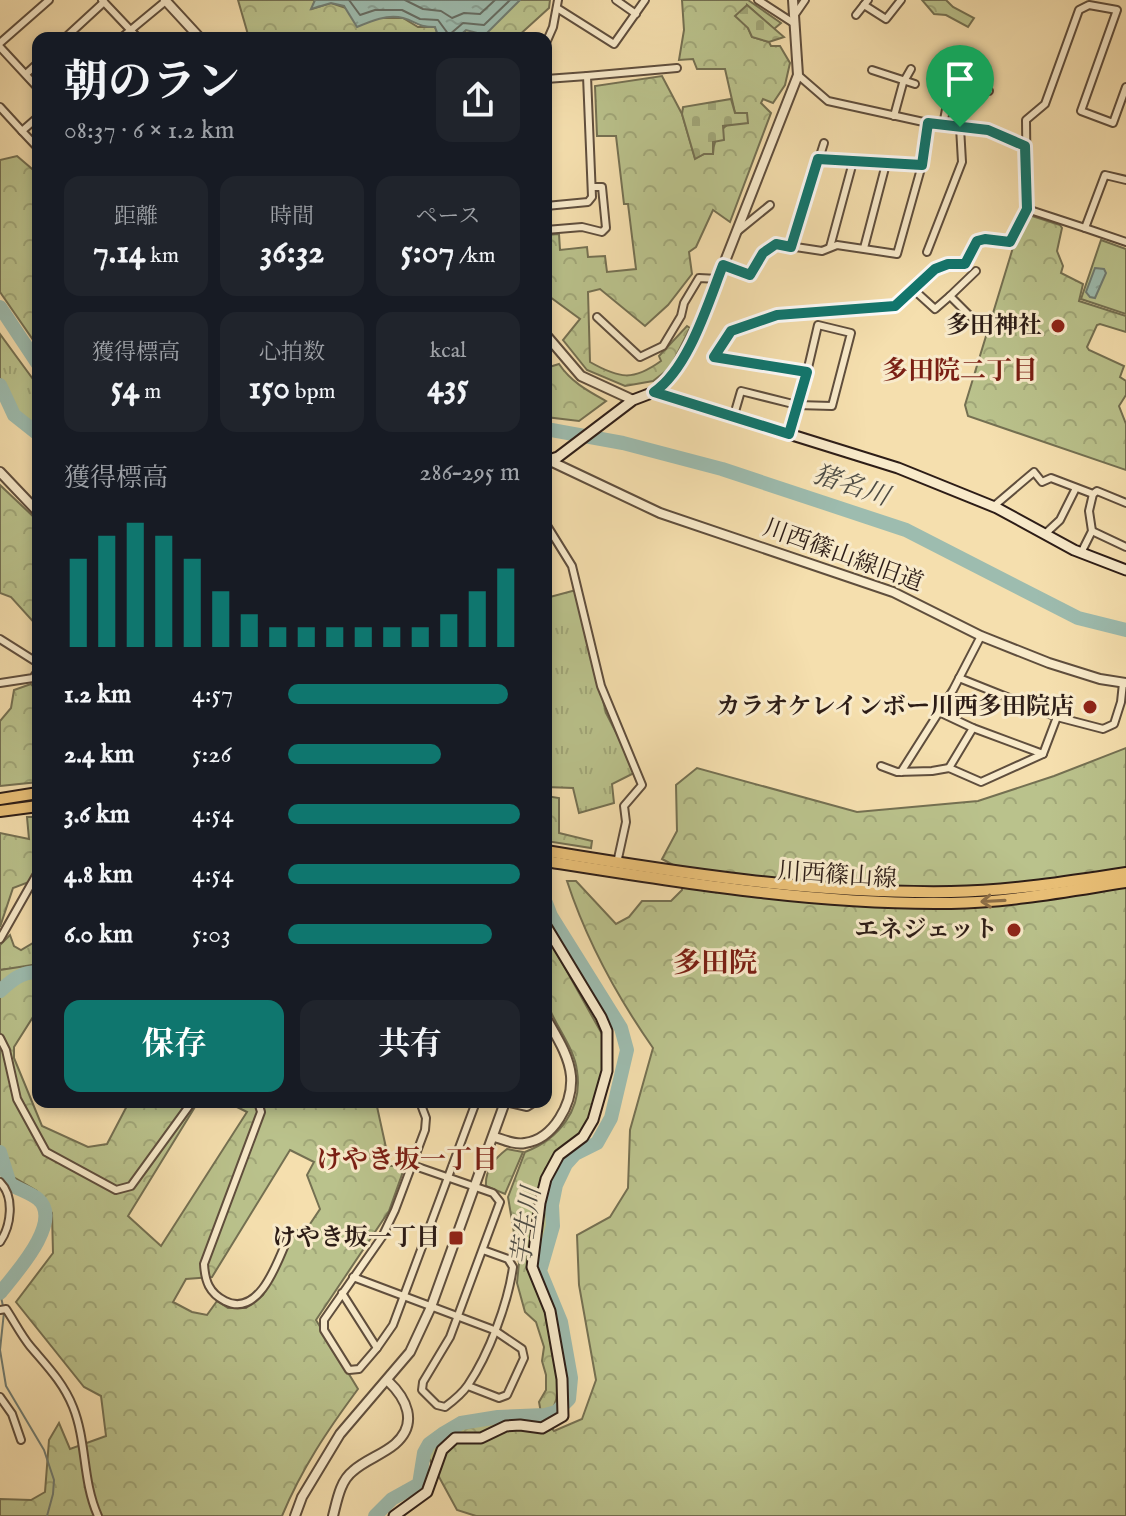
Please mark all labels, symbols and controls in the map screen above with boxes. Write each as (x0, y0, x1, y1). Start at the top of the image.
pin (926, 45, 994, 127)
text: 朝のラン (64, 56, 240, 112)
icon: arrive (938, 57, 982, 101)
button: share (436, 58, 520, 142)
text: 08:37 · 6 × 1.2 km (64, 114, 235, 147)
text: 距離 (114, 203, 158, 231)
text: 時間 (270, 203, 314, 231)
text: ペース (416, 203, 480, 231)
text: 7.14 (93, 231, 145, 274)
text: 36:32 (260, 231, 324, 274)
text: 5:07 (401, 231, 454, 274)
text: km (145, 242, 179, 270)
text: /km (454, 242, 495, 270)
place label: 多田神社 (946, 311, 1042, 342)
marker: 多田神社 (1049, 317, 1067, 335)
text: kcal (430, 337, 466, 365)
text: 獲得標高 (92, 339, 180, 367)
text: 心拍数 (259, 339, 325, 367)
district label: 多田院二丁目 (882, 355, 1038, 388)
text: 435 (427, 365, 469, 408)
text: 54 (111, 367, 140, 410)
text: 150 (249, 367, 290, 410)
text: m (140, 378, 161, 406)
text: bpm (290, 378, 335, 406)
text: 286–295 m (419, 456, 520, 489)
water label: 猪名川 (809, 458, 896, 515)
text: 獲得標高 (64, 462, 168, 495)
street label: 川西篠山線旧道 (759, 513, 927, 599)
text: 1.2 km (64, 678, 131, 711)
text: 4:57 (192, 678, 233, 711)
place label: カラオケレインボー川西多田院店 (716, 692, 1074, 723)
marker: カラオケレインボー川西多田院店 (1081, 698, 1099, 716)
text: 2.4 km (64, 738, 134, 771)
text: 5:26 (192, 738, 231, 771)
text: 3.6 km (64, 798, 130, 831)
text: 4:54 (192, 798, 234, 831)
street label: 川西篠山線 (776, 856, 898, 896)
text: 4.8 km (64, 858, 133, 891)
text: 4:54 (192, 858, 234, 891)
one-way arrow (980, 893, 1007, 908)
place label: エネジェット (854, 915, 998, 946)
text: 6.0 km (64, 918, 133, 951)
text: 5:03 (192, 918, 231, 951)
marker: エネジェット (1005, 921, 1023, 939)
district label: 多田院 (673, 947, 757, 982)
button: 保存 (64, 1000, 284, 1092)
button: 共有 (300, 1000, 520, 1092)
district label: けやき坂一丁目 (316, 1144, 498, 1177)
water label: 芋生川 (505, 1182, 549, 1267)
place label: けやき坂一丁目 (272, 1223, 440, 1254)
marker: けやき坂一丁目 (447, 1229, 465, 1247)

